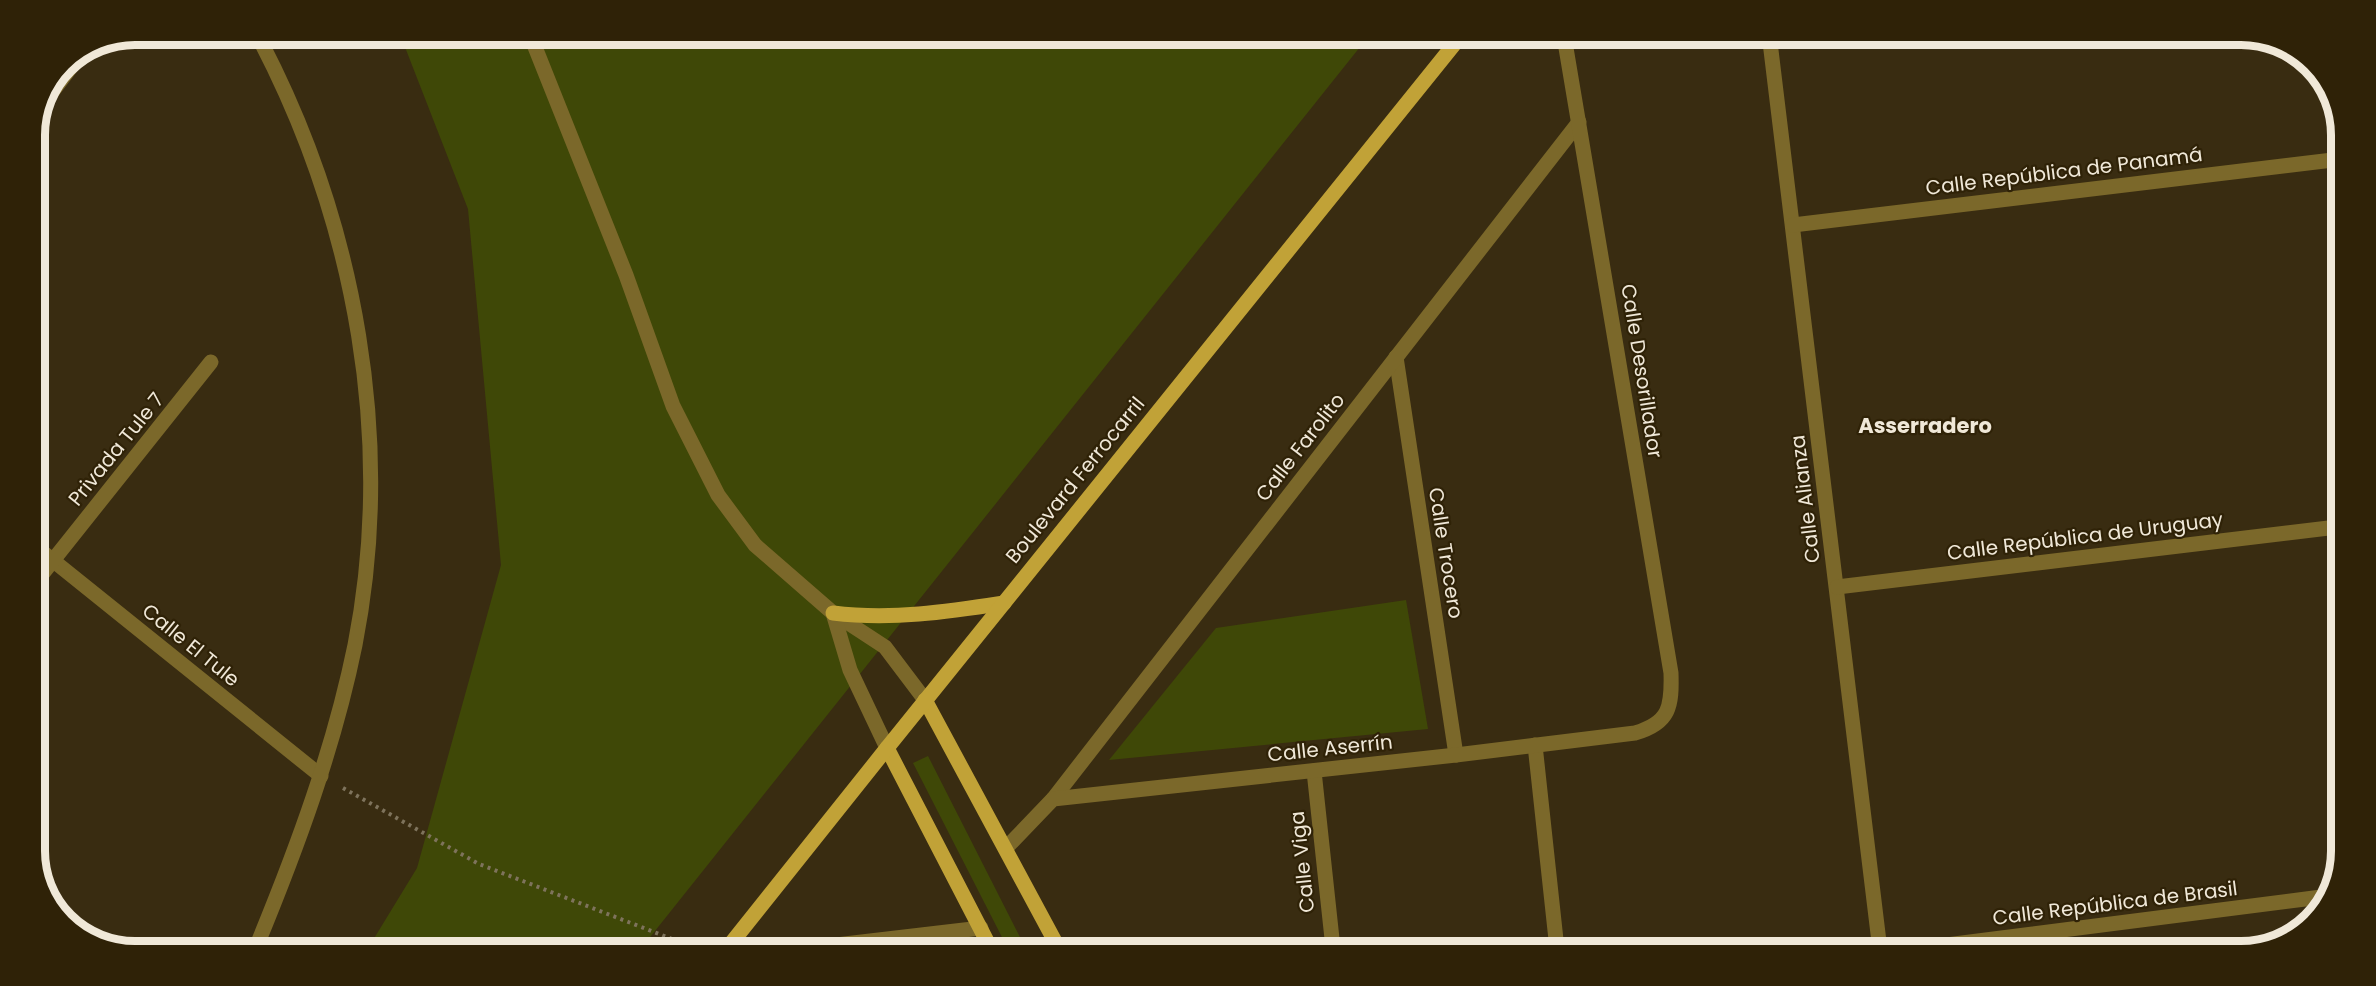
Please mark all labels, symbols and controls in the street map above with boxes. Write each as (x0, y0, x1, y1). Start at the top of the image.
street label: Calle República de Panamá (1924, 140, 2204, 202)
street label: Calle Desorillador (1614, 282, 1670, 460)
street label: Privada Tule 7 (62, 386, 170, 512)
street label: Calle Farolito (1249, 387, 1351, 507)
street label: Boulevard Ferrocarril (999, 391, 1151, 569)
district label: Asserradero (1858, 411, 1992, 440)
street label: Calle Alianza (1783, 433, 1827, 565)
street label: Calle Trocero (1422, 485, 1470, 621)
street label: Calle República de Uruguay (1945, 505, 2225, 567)
street label: Calle El Tule (136, 597, 246, 693)
street label: Calle Aserrín (1266, 728, 1394, 768)
street label: Calle Viga (1283, 810, 1321, 914)
street label: Calle República de Brasil (1991, 874, 2239, 932)

